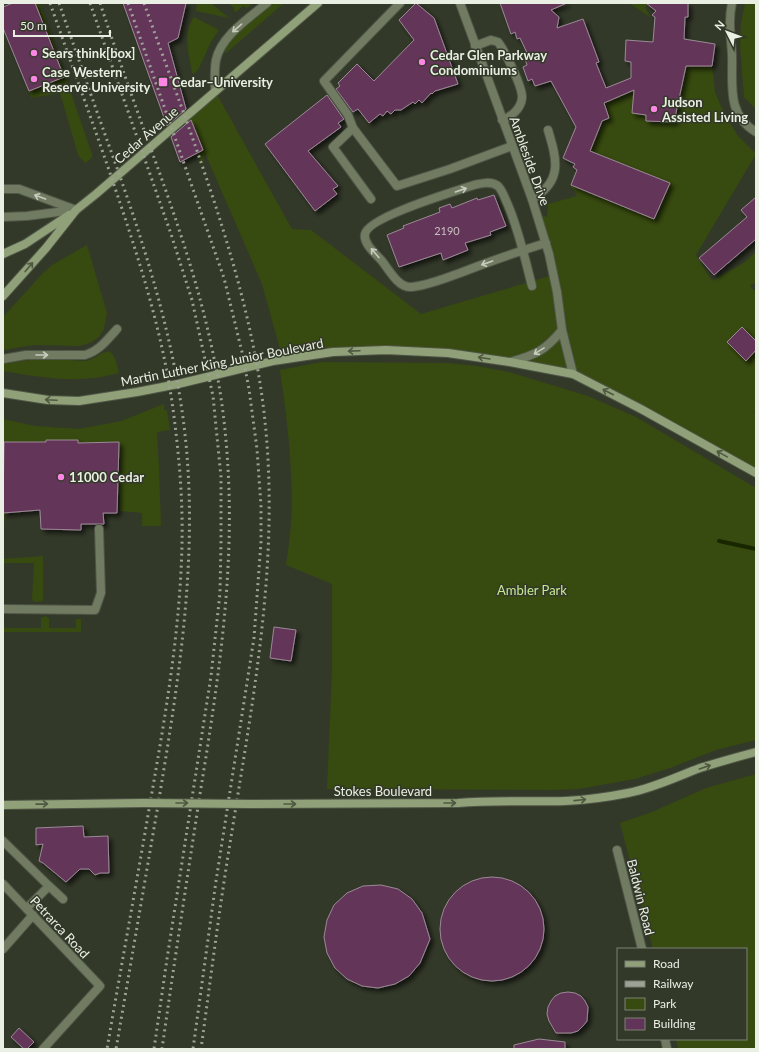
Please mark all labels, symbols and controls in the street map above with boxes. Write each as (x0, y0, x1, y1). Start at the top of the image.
scale bar (14, 12, 110, 38)
north arrow (707, 12, 747, 52)
text: N (712, 17, 727, 32)
text: 50 m (20, 18, 47, 33)
one-way arrow (232, 24, 243, 33)
place label: Sears think[box] (42, 45, 135, 61)
place label: Cedar Glen Parkway Condominiums (430, 47, 547, 78)
marker: Sears think[box] (29, 48, 39, 58)
marker: Cedar Glen Parkway Condominiums (417, 57, 427, 67)
place label: Case Western Reserve University (42, 64, 150, 95)
marker: Case Western Reserve University (29, 74, 39, 84)
place label: Cedar–University (172, 74, 273, 90)
marker: Cedar–University (157, 76, 169, 88)
place label: Judson Assisted Living (661, 94, 748, 125)
street label: Cedar Avenue (111, 103, 181, 167)
marker: Judson Assisted Living (649, 104, 659, 114)
street label: Ambleside Drive (506, 114, 554, 208)
one-way arrow (454, 185, 466, 193)
one-way arrow (34, 192, 46, 200)
house number: 2190 (434, 224, 460, 237)
one-way arrow (371, 249, 380, 259)
one-way arrow (480, 260, 493, 267)
one-way arrow (24, 263, 33, 273)
street label: Martin Luther King Junior Boulevard (119, 334, 325, 390)
one-way arrow (348, 348, 361, 355)
one-way arrow (533, 348, 545, 356)
one-way arrow (35, 351, 48, 359)
one-way arrow (477, 354, 490, 362)
one-way arrow (602, 388, 614, 395)
one-way arrow (45, 396, 58, 404)
one-way arrow (716, 450, 728, 457)
place label: 11000 Cedar (69, 469, 144, 485)
marker: 11000 Cedar (56, 472, 66, 482)
park label: Ambler Park (497, 582, 567, 598)
one-way arrow (698, 763, 711, 770)
street label: Stokes Boulevard (334, 783, 432, 799)
one-way arrow (573, 796, 586, 803)
one-way arrow (175, 799, 188, 807)
one-way arrow (443, 799, 456, 807)
one-way arrow (35, 800, 48, 808)
one-way arrow (283, 800, 296, 808)
street label: Baldwin Road (624, 857, 658, 937)
street label: Petrarca Road (27, 893, 93, 961)
legend (617, 948, 747, 1040)
text: Road (653, 956, 680, 971)
text: Railway (653, 976, 694, 991)
text: Park (653, 996, 677, 1011)
text: Building (653, 1016, 696, 1031)

